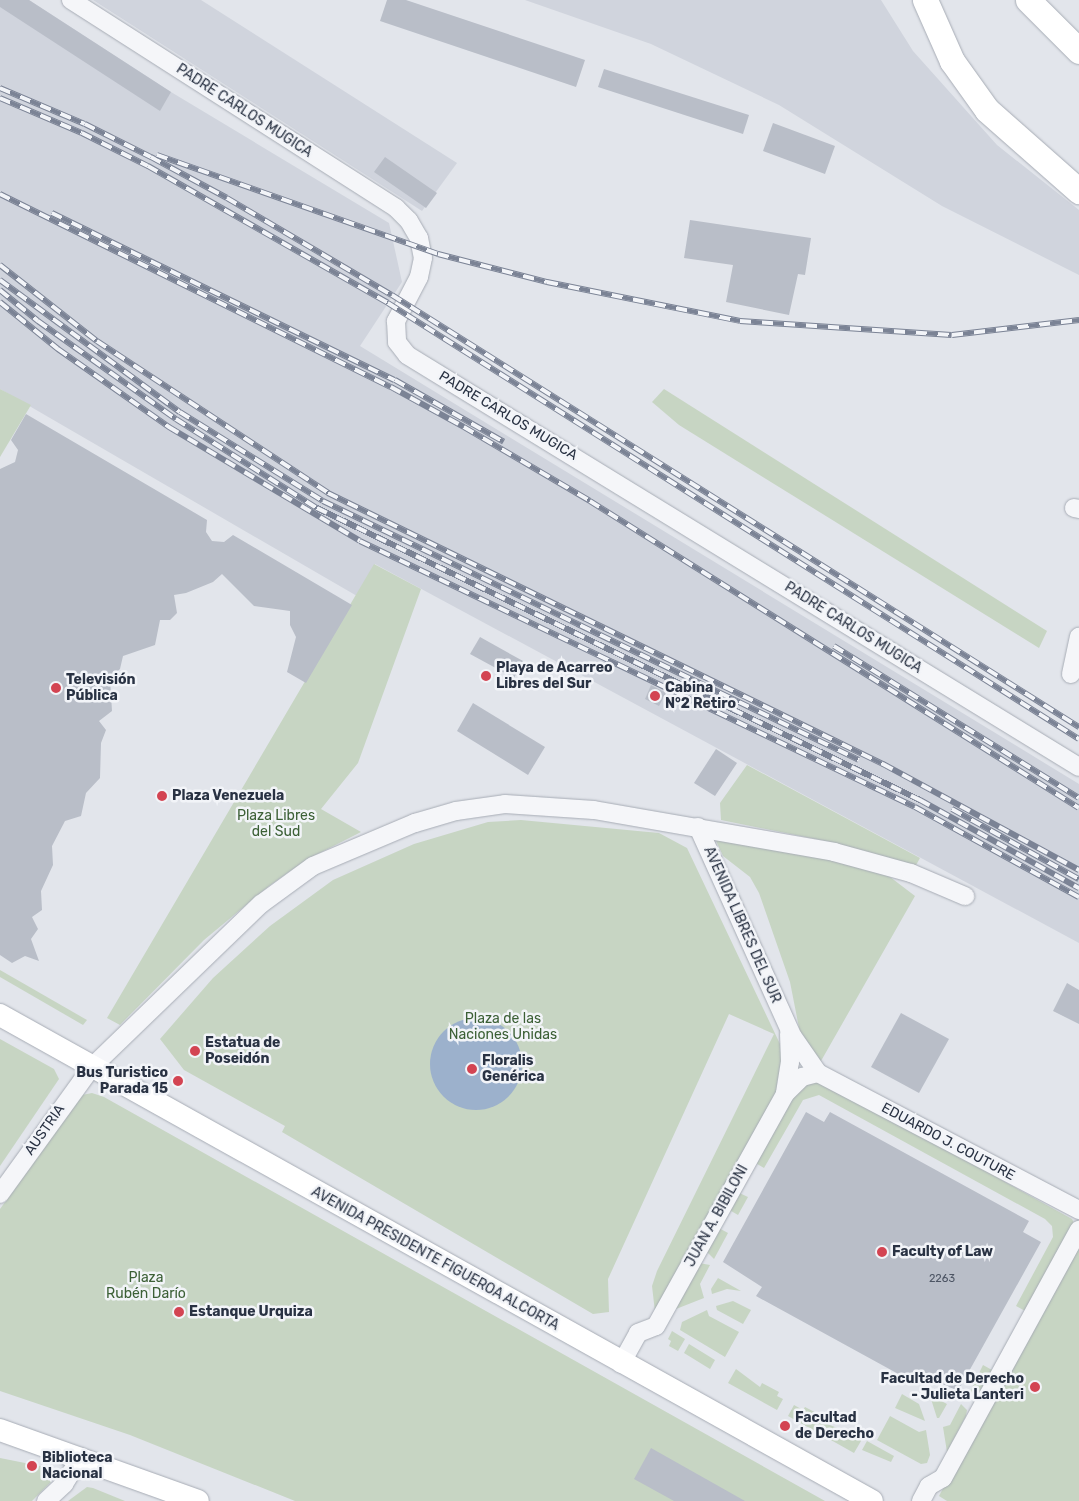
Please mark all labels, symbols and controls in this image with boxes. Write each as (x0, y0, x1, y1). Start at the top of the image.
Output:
street label: PADRE CARLOS MUGICA (173, 61, 315, 161)
street label: PADRE CARLOS MUGICA (436, 368, 580, 464)
street label: PADRE CARLOS MUGICA (781, 579, 925, 677)
place label: Playa de Acarreo Libres del Sur (496, 660, 613, 692)
marker: Playa de Acarreo Libres del Sur (480, 670, 492, 682)
place label: Televisión Pública (66, 672, 136, 704)
place label: Cabina N°2 Retiro (665, 680, 736, 712)
marker: Televisión Pública (50, 682, 62, 694)
marker: Cabina N°2 Retiro (649, 690, 661, 702)
place label: Plaza Venezuela (172, 788, 285, 804)
marker: Plaza Venezuela (156, 790, 168, 802)
park label: Plaza Libres del Sud (237, 808, 315, 840)
street label: AVENIDA LIBRES DEL SUR (700, 844, 784, 1006)
park label: Plaza de las Naciones Unidas (449, 1011, 557, 1044)
place label: Estatua de Poseidón (205, 1035, 280, 1068)
marker: Estatua de Poseidón (189, 1045, 201, 1057)
place label: Floralis Genérica (482, 1053, 545, 1086)
marker: Floralis Genérica (466, 1063, 478, 1075)
place label: Bus Turistico Parada 15 (76, 1065, 168, 1098)
marker: Bus Turistico Parada 15 (172, 1075, 184, 1087)
street label: EDUARDO J. COUTURE (878, 1100, 1018, 1184)
street label: AUSTRIA (21, 1101, 69, 1159)
street label: JUAN A. BIBILONI (682, 1162, 752, 1270)
street label: AVENIDA PRESIDENTE FIGUEROA ALCORTA (308, 1183, 562, 1335)
place label: Faculty of Law (892, 1244, 994, 1260)
marker: Faculty of Law (876, 1246, 888, 1258)
park label: Plaza Rubén Darío (106, 1270, 186, 1302)
house number: 2263 (929, 1272, 955, 1286)
place label: Estanque Urquiza (189, 1304, 313, 1320)
marker: Estanque Urquiza (173, 1306, 185, 1318)
place label: Facultad de Derecho - Julieta Lanteri (881, 1371, 1024, 1404)
marker: Facultad de Derecho - Julieta Lanteri (1028, 1380, 1042, 1394)
place label: Facultad de Derecho (795, 1410, 874, 1442)
marker: Facultad de Derecho (779, 1420, 791, 1432)
place label: Biblioteca Nacional (42, 1450, 113, 1482)
marker: Biblioteca Nacional (26, 1460, 38, 1472)

